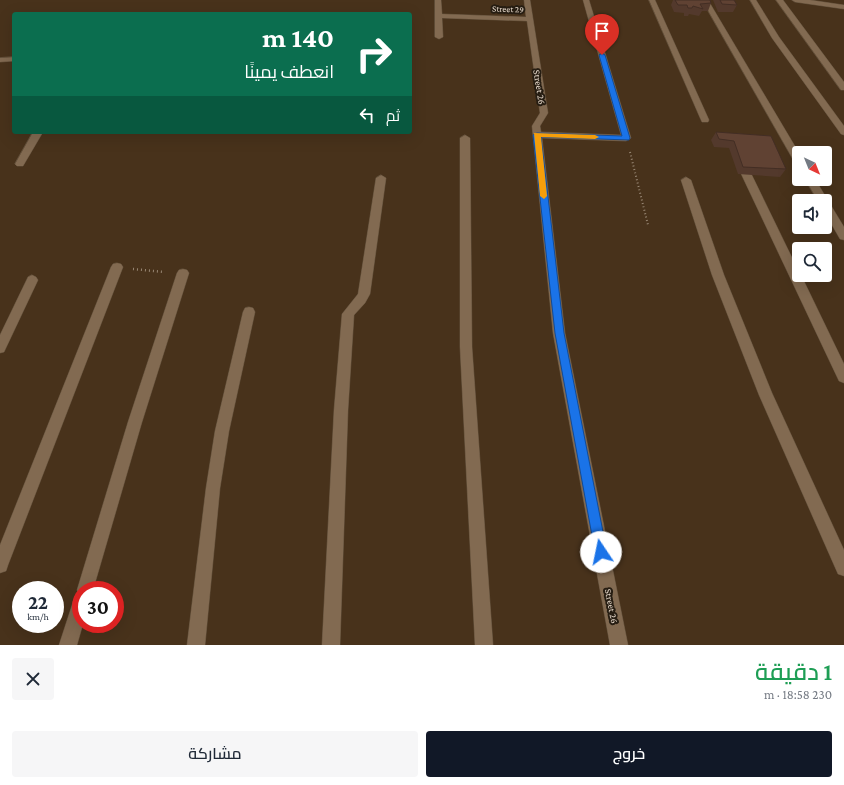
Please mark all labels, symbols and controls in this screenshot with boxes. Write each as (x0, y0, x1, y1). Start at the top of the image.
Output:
street label: Street 29 (492, 3, 524, 15)
pin (585, 14, 619, 55)
icon: arrive (591, 20, 613, 42)
text: 140 m (262, 22, 334, 53)
icon: right (348, 28, 400, 80)
text: انعطف يمينًا (244, 62, 334, 82)
street label: Street 26 (531, 69, 548, 105)
icon: left (356, 104, 378, 126)
text: ثم (386, 108, 400, 124)
north arrow (792, 146, 832, 186)
map controls (792, 146, 832, 282)
button: sound (792, 194, 832, 234)
button: search (792, 242, 832, 282)
position arrow (580, 531, 622, 573)
speed limit sign: 30 (72, 581, 124, 633)
street label: Street 26 (603, 588, 620, 624)
text: 22 (28, 591, 48, 613)
text: km/h (27, 611, 49, 622)
button: close (12, 658, 54, 700)
text: 1 دقيقة (755, 658, 832, 685)
text: 230 m · 18:58 (764, 687, 832, 702)
button: مشاركة (12, 731, 418, 777)
button: خروج (426, 731, 832, 777)

